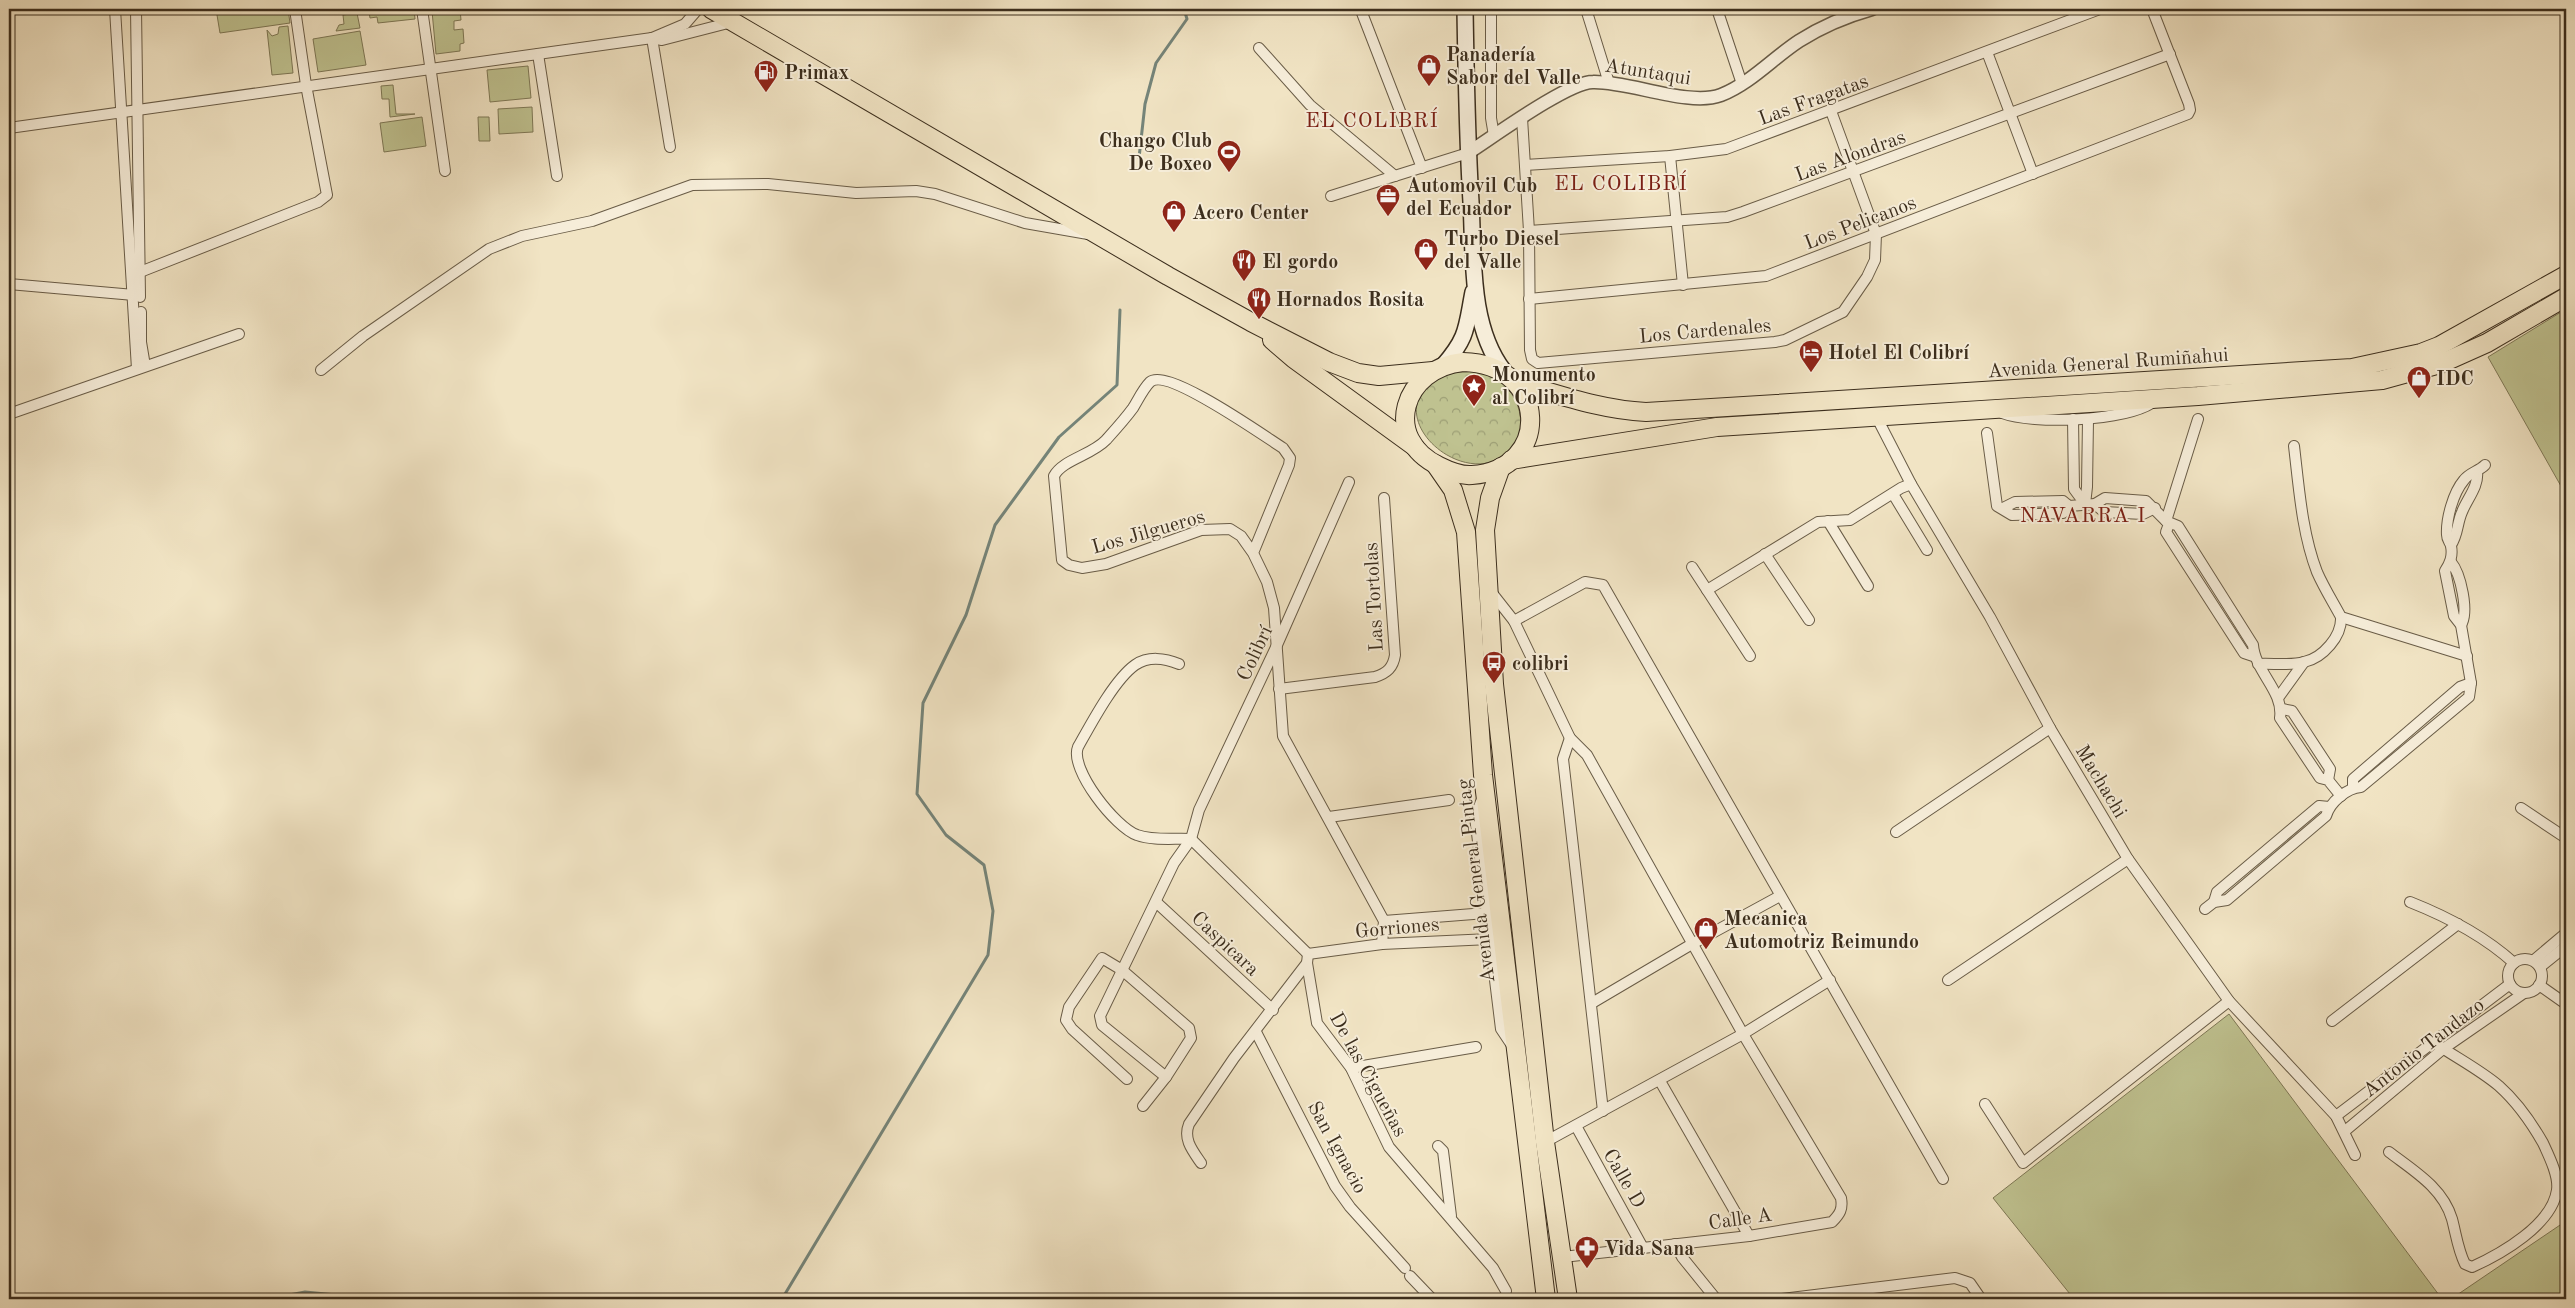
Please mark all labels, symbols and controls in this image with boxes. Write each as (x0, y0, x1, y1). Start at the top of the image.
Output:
place label: Panadería Sabor del Valle (1446, 46, 1581, 89)
shop icon: Panadería Sabor del Valle (1416, 53, 1442, 87)
street label: Atuntaqui (1603, 56, 1692, 90)
fuel station icon: Primax (753, 59, 779, 93)
place label: Primax (784, 64, 849, 84)
street label: Las Fragatas (1756, 72, 1871, 130)
district label: EL COLIBRÍ (1305, 107, 1439, 132)
street label: Las Alondras (1793, 128, 1909, 186)
place label: Chango Club De Boxeo (1099, 132, 1212, 175)
sports icon: Chango Club De Boxeo (1216, 139, 1242, 173)
district label: EL COLIBRÍ (1554, 170, 1688, 195)
place label: Automovil Cub del Ecuador (1406, 177, 1537, 220)
office icon: Automovil Cub del Ecuador (1375, 183, 1401, 217)
street label: Los Pelicanos (1802, 193, 1919, 254)
shop icon: Acero Center (1161, 199, 1187, 233)
place label: Acero Center (1192, 204, 1309, 224)
place label: Turbo Diesel del Valle (1444, 230, 1560, 273)
shop icon: Turbo Diesel del Valle (1413, 237, 1439, 271)
restaurant icon: El gordo (1231, 248, 1257, 282)
place label: El gordo (1262, 253, 1338, 273)
restaurant icon: Hornados Rosita (1246, 286, 1272, 320)
place label: Hornados Rosita (1276, 291, 1424, 311)
street label: Los Cardenales (1638, 316, 1772, 348)
hotel icon: Hotel El Colibrí (1798, 339, 1824, 373)
place label: Hotel El Colibrí (1828, 344, 1969, 364)
street label: Avenida General Rumiñahui (1987, 346, 2229, 382)
shop icon: IDC (2406, 365, 2432, 399)
place label: Monumento al Colibrí (1492, 366, 1596, 409)
place label: IDC (2436, 370, 2474, 390)
place icon: Monumento al Colibrí (1461, 373, 1487, 407)
district label: NAVARRA I (2020, 506, 2146, 527)
street label: Los Jilgueros (1090, 507, 1207, 559)
street label: Las Tortolas (1362, 542, 1388, 652)
street label: Colibrí (1235, 623, 1277, 684)
bus stop icon: colibri (1481, 650, 1507, 684)
place label: colibri (1512, 655, 1569, 675)
street label: Machachi (2071, 742, 2130, 822)
street label: Avenida General Pintag (1455, 778, 1499, 984)
street label: Caspicara (1187, 908, 1262, 981)
place label: Mecanica Automotriz Reimundo (1724, 910, 1919, 953)
street label: Gorriones (1354, 915, 1440, 943)
shop icon: Mecanica Automotriz Reimundo (1693, 916, 1719, 950)
street label: Antonio Tandazo (2360, 995, 2489, 1102)
street label: De las Cigueñas (1325, 1009, 1410, 1141)
street label: San Ignacio (1303, 1098, 1370, 1197)
street label: Calle D (1598, 1146, 1648, 1212)
street label: Calle A (1707, 1206, 1773, 1234)
pharmacy icon: Vida Sana (1574, 1235, 1600, 1269)
place label: Vida Sana (1604, 1240, 1694, 1260)

